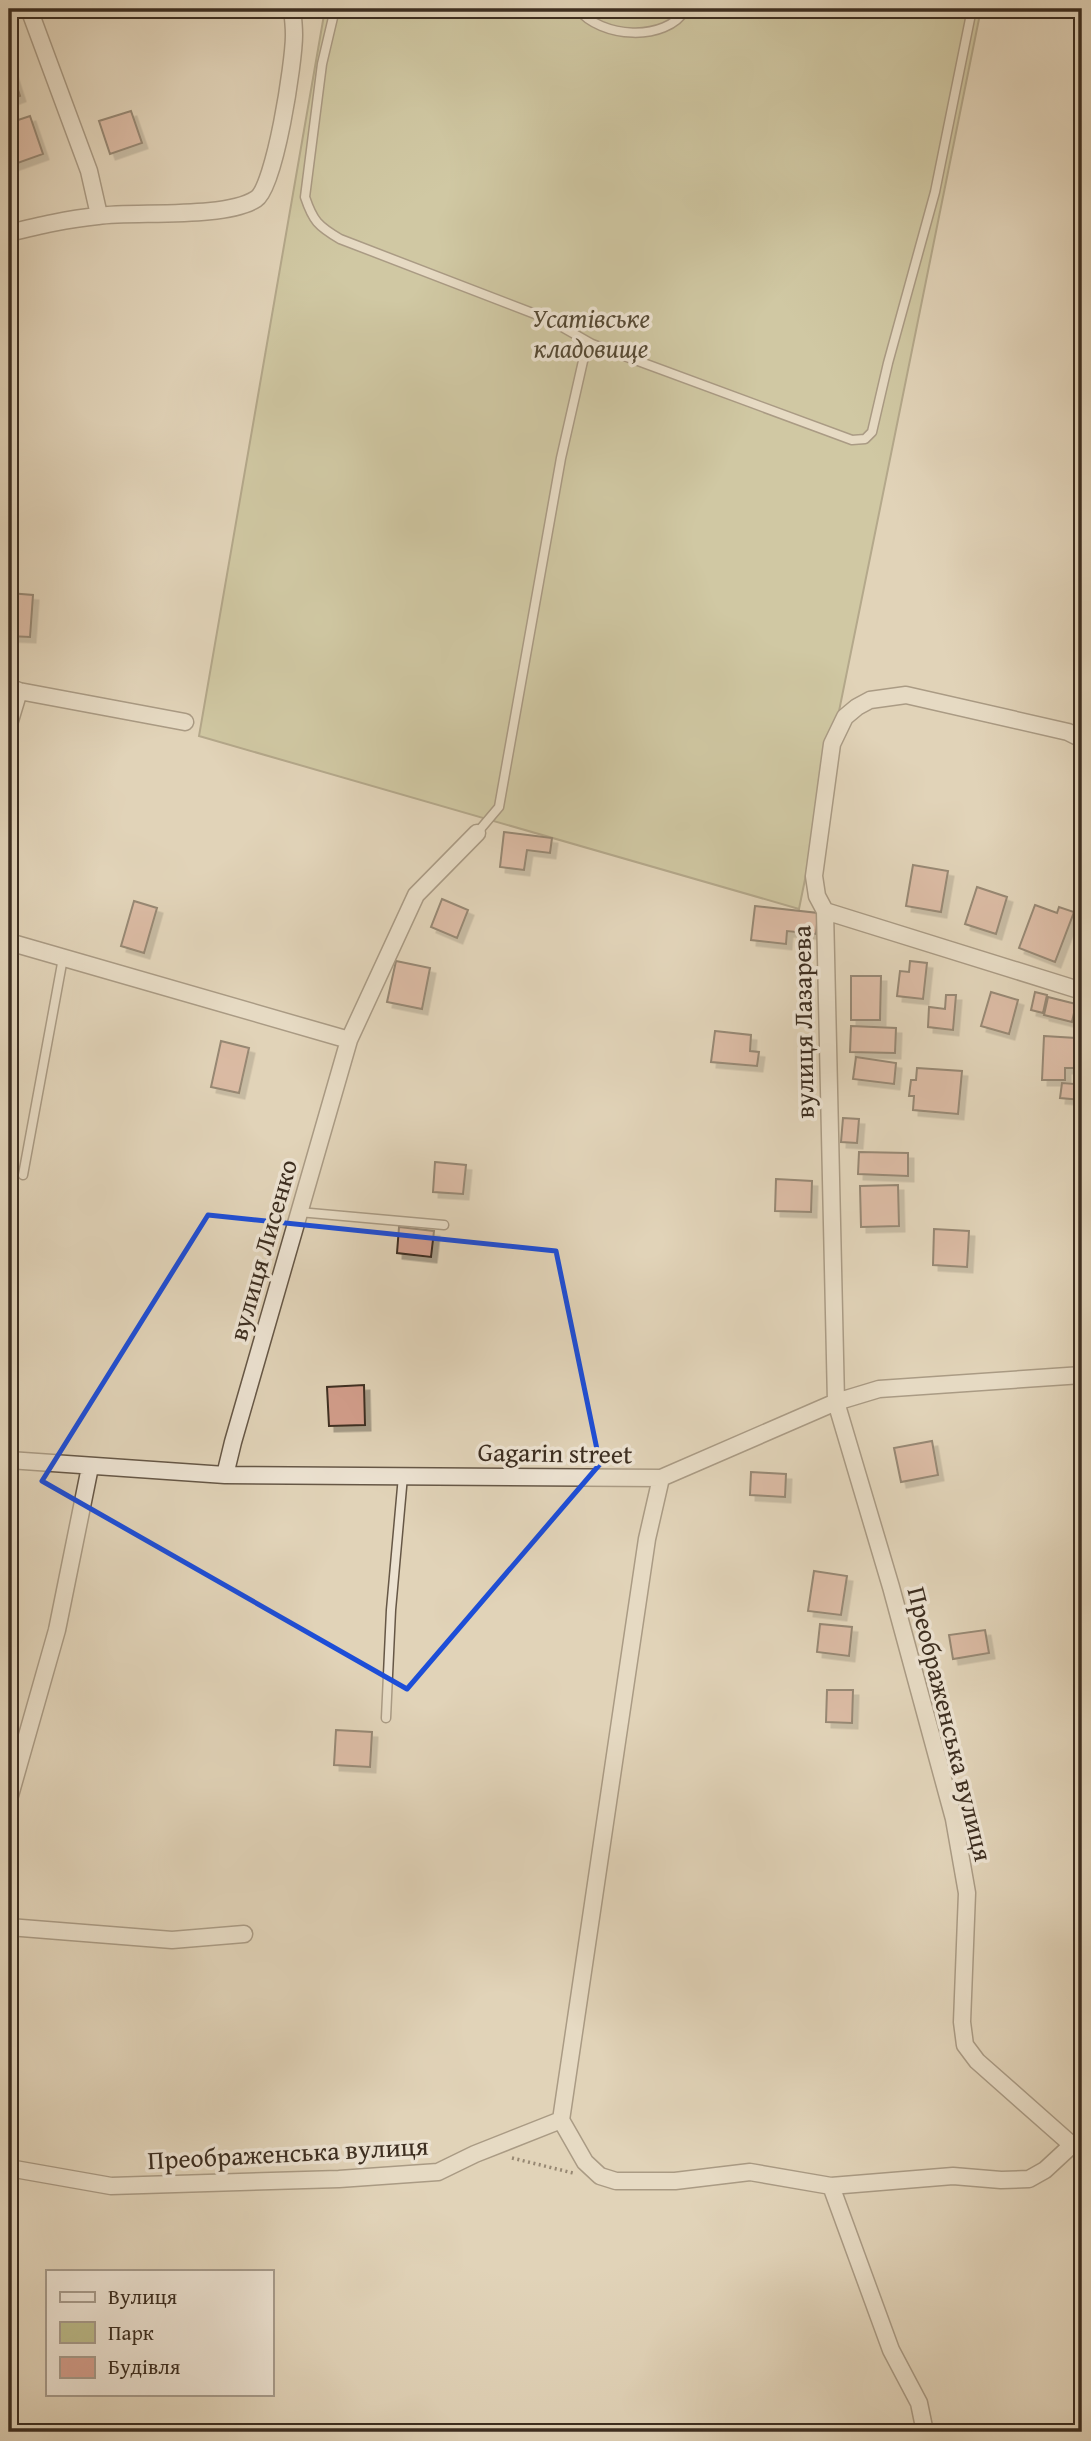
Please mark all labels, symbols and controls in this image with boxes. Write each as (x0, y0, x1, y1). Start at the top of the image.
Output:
park label: Усатівське кладовище (532, 298, 650, 367)
street label: вулиця Лазарева (781, 924, 824, 1119)
street label: вулиця Лисенко (218, 1155, 307, 1345)
street label: Gagarin street (477, 1432, 633, 1473)
street label: Преображенська вулиця (898, 1583, 1003, 1865)
street label: Преображенська вулиця (146, 2126, 430, 2179)
legend (46, 2270, 273, 2396)
text: Вулиця (108, 2281, 178, 2312)
text: Парк (108, 2317, 154, 2348)
text: Будівля (108, 2351, 181, 2382)

